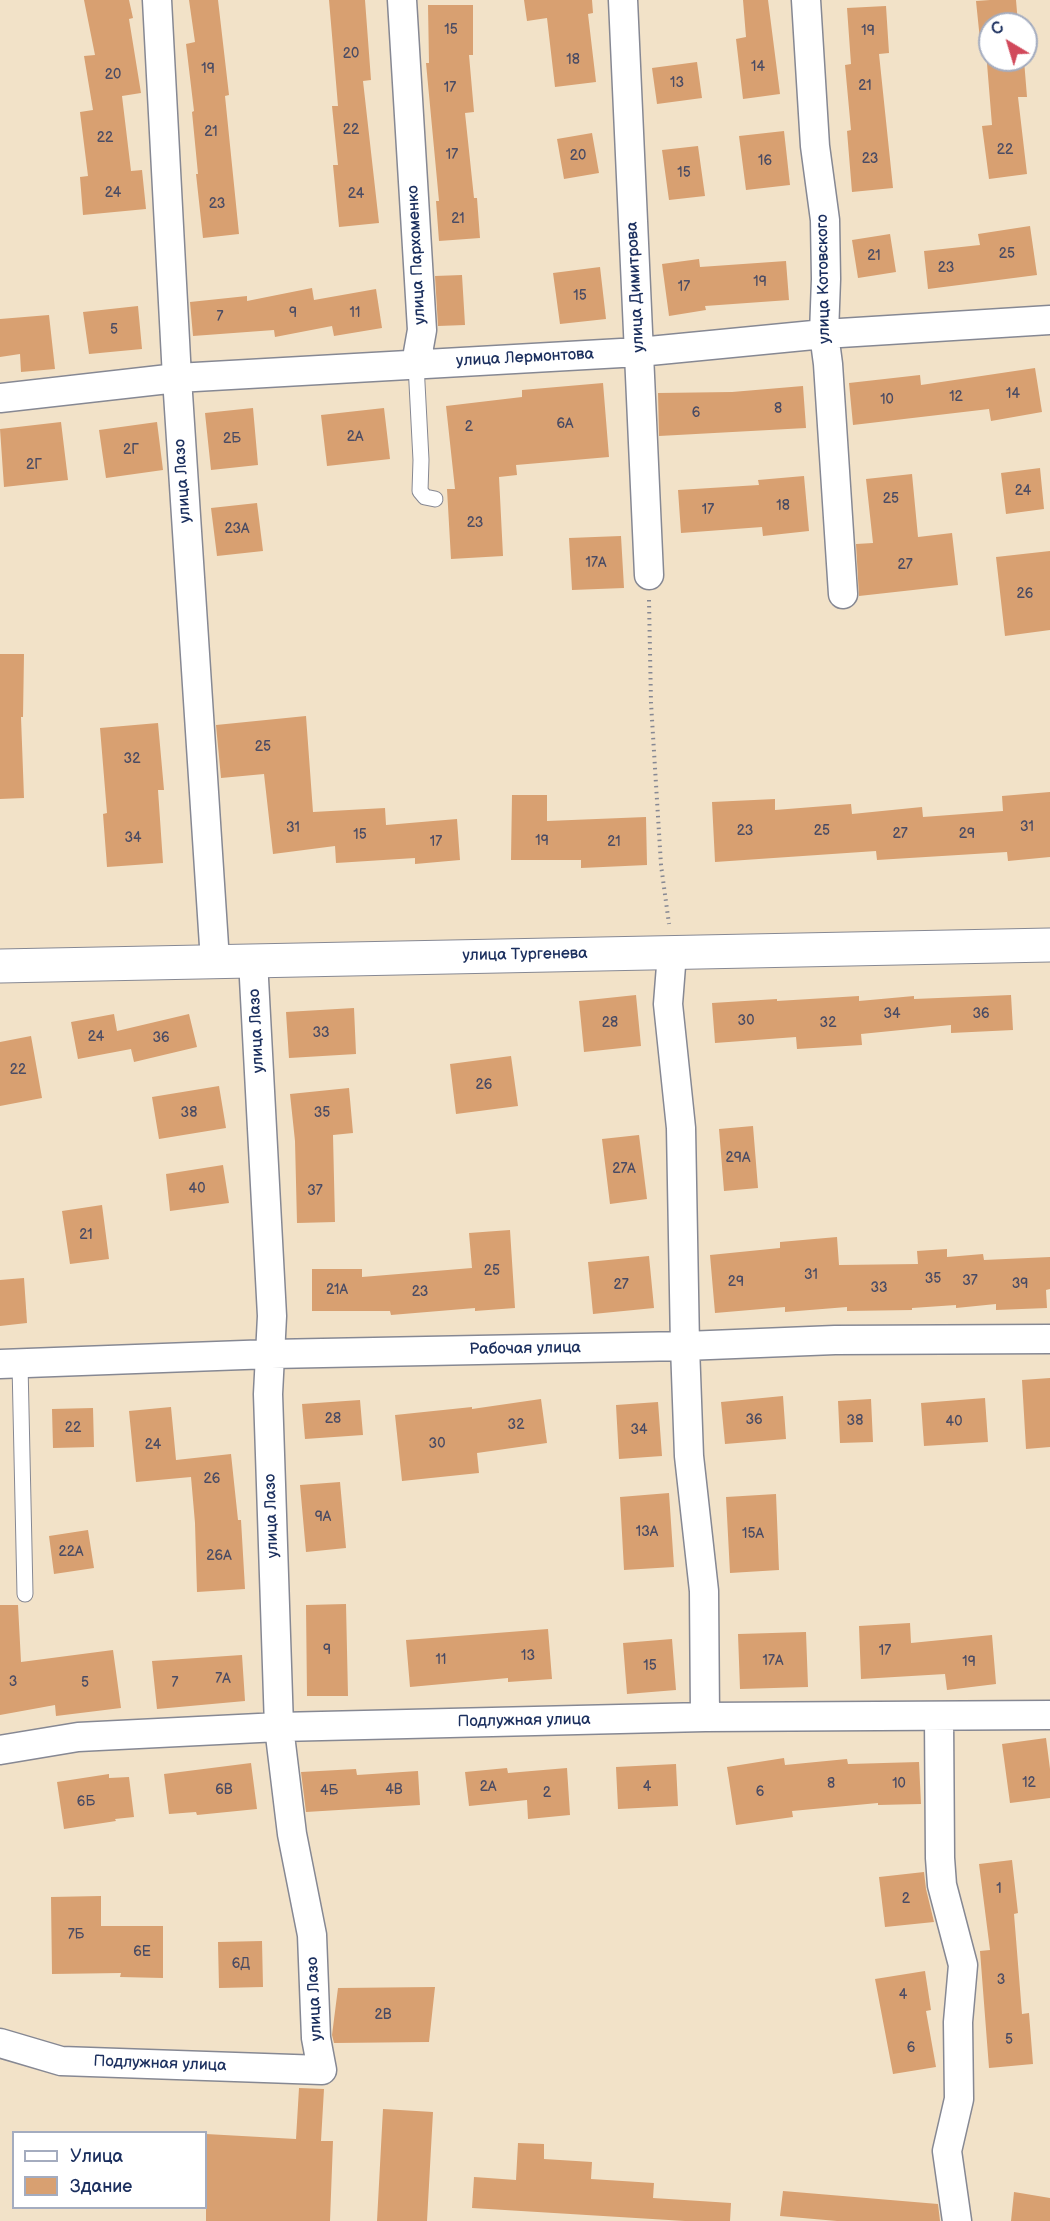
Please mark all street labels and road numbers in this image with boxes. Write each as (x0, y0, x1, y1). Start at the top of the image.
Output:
street label: улица Пархоменко (404, 185, 430, 325)
street label: улица Котовского (813, 214, 835, 344)
street label: улица Димитрова (623, 221, 649, 353)
street label: улица Лермонтова (456, 345, 594, 371)
street label: улица Лазо (170, 438, 196, 524)
street label: улица Тургенева (462, 944, 588, 966)
street label: улица Лазо (245, 988, 269, 1074)
street label: Рабочая улица (469, 1338, 581, 1360)
street label: улица Лазо (261, 1474, 283, 1558)
street label: Подлужная улица (457, 1710, 591, 1732)
street label: улица Лазо (303, 1956, 327, 2042)
street label: Подлужная улица (93, 2052, 227, 2076)

